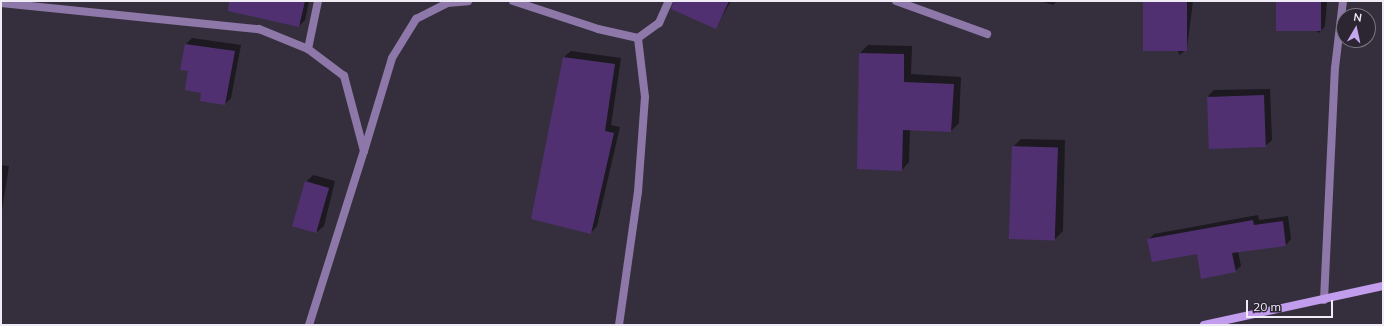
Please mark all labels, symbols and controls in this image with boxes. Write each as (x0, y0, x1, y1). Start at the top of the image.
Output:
north arrow (1336, 8, 1376, 48)
text: N (1353, 10, 1363, 25)
scale bar (1248, 292, 1335, 318)
text: 20 m (1253, 299, 1281, 314)

